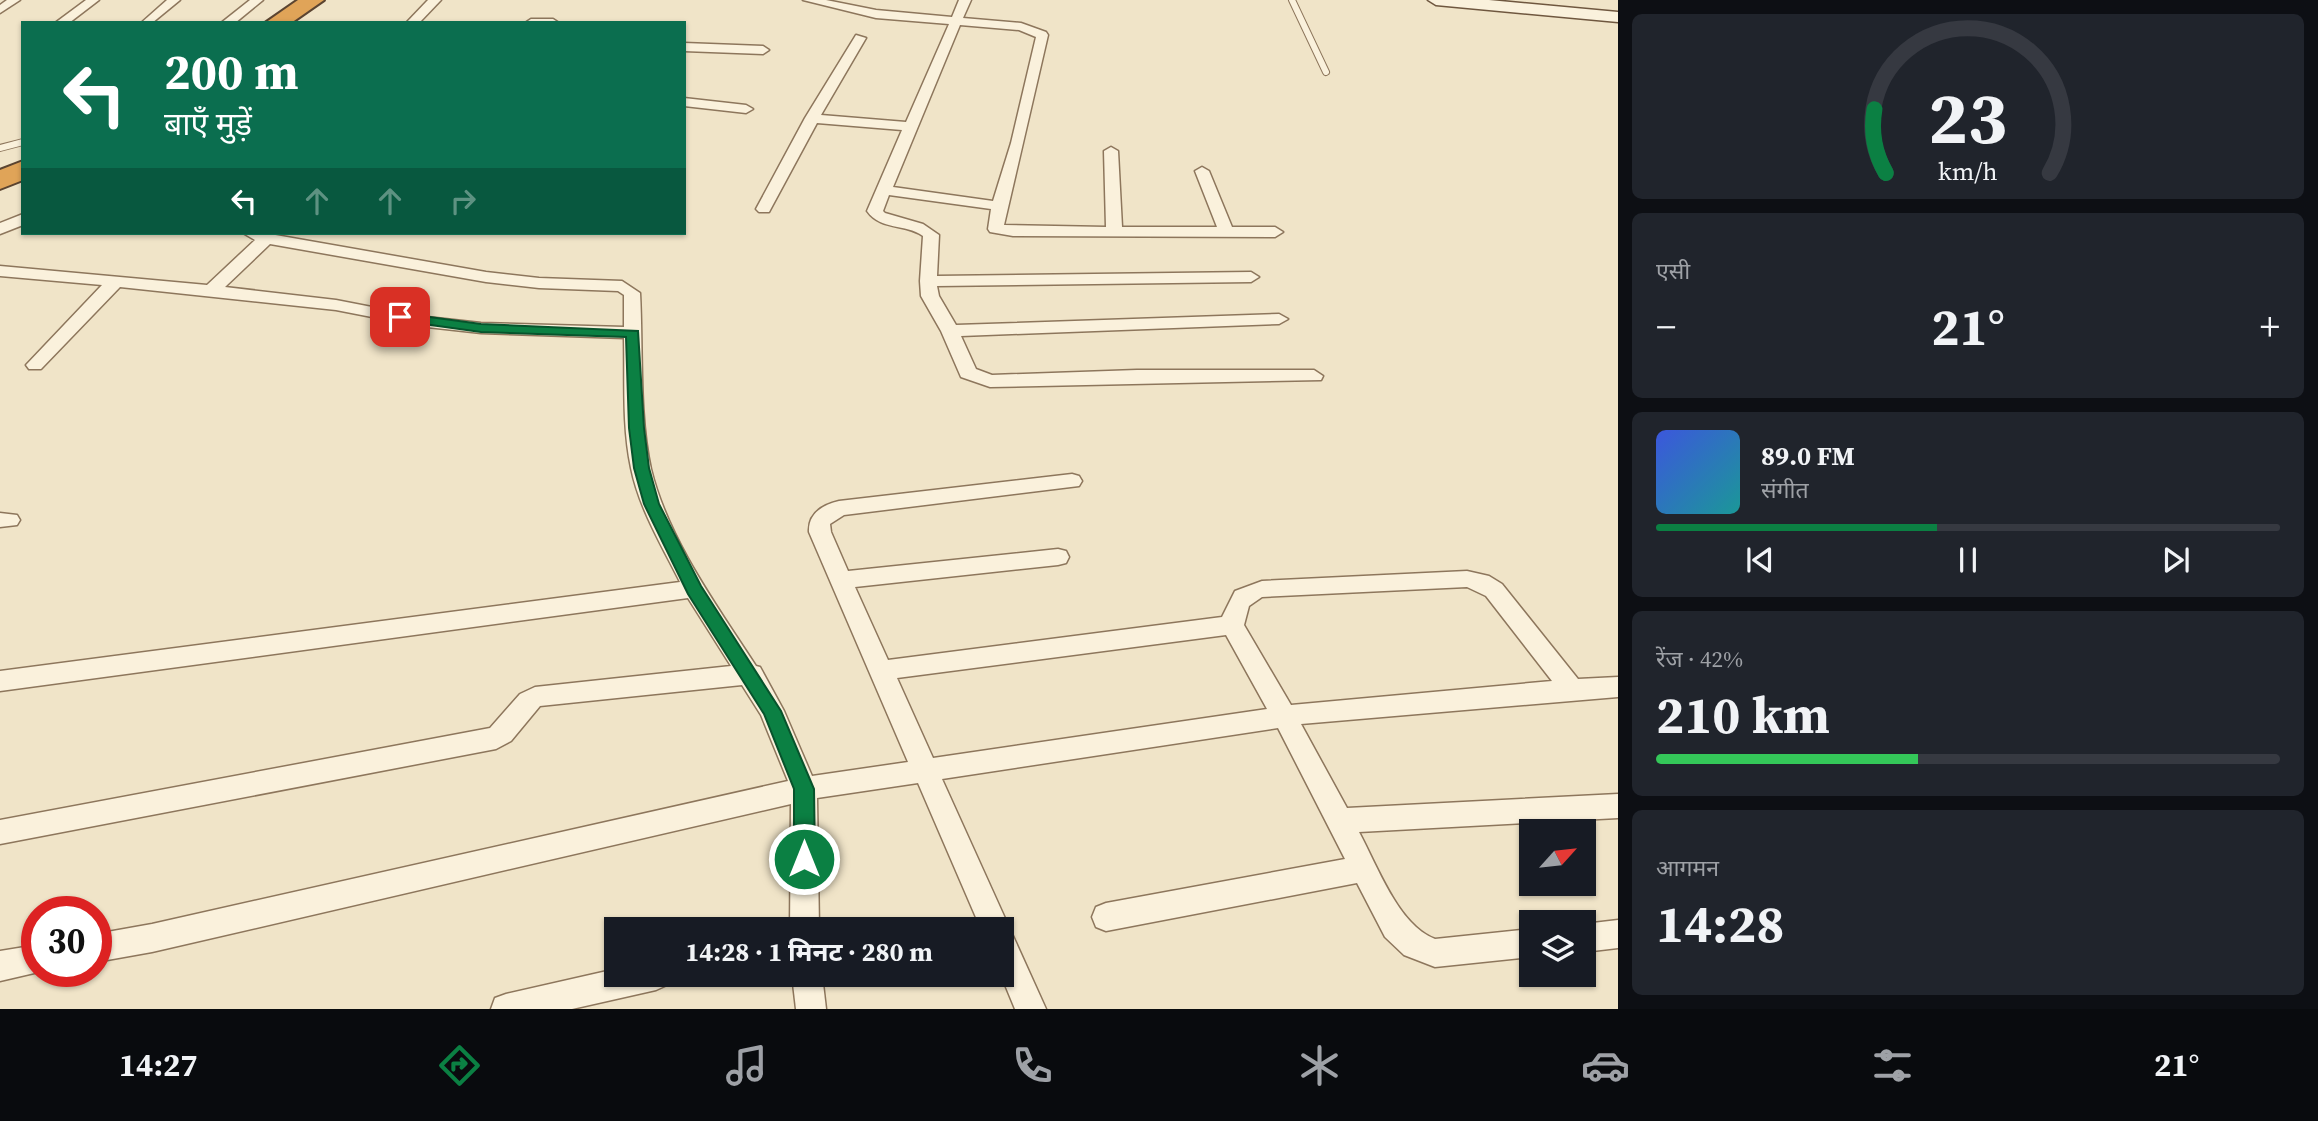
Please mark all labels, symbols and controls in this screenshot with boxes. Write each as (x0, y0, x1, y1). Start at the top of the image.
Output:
text: 200 m (164, 38, 299, 105)
icon: left (49, 49, 140, 140)
text: 23 (1929, 68, 2007, 167)
text: बाएँ मुड़ें (164, 102, 252, 146)
text: km/h (1938, 153, 1998, 187)
icon: left (225, 182, 263, 220)
icon: ahead (298, 182, 336, 220)
icon: ahead (371, 182, 409, 220)
icon: right (444, 182, 482, 220)
text: एसी (1656, 255, 1690, 287)
pin (370, 287, 430, 347)
text: 21° (1931, 291, 2005, 362)
icon: arrive (381, 298, 419, 336)
text: − (1656, 301, 1676, 353)
text: + (2260, 301, 2280, 353)
text: 89.0 FM (1761, 438, 1855, 474)
text: संगीत (1761, 474, 1809, 506)
icon: previous (1741, 541, 1779, 579)
icon: pause (1949, 541, 1987, 579)
icon: next (2157, 541, 2195, 579)
text: रेंज · 42% (1656, 643, 1743, 675)
text: 210 km (1656, 679, 1830, 750)
north arrow (1519, 819, 1596, 896)
map controls (1519, 819, 1596, 987)
position arrow (767, 822, 841, 896)
text: आगमन (1656, 852, 1719, 884)
text: 14:28 (1656, 888, 1784, 959)
speed limit sign: 30 (21, 896, 112, 987)
button: layers (1519, 910, 1596, 987)
text: 14:28 · 1 मिनट · 280 m (685, 934, 933, 970)
icon: directions (435, 1041, 484, 1090)
icon: music (722, 1041, 771, 1090)
icon: phone (1008, 1041, 1057, 1090)
icon: climate (1295, 1041, 1344, 1090)
icon: car (1581, 1041, 1630, 1090)
icon: filters (1868, 1041, 1917, 1090)
text: 14:27 (119, 1043, 198, 1087)
text: 21° (2154, 1043, 2199, 1087)

